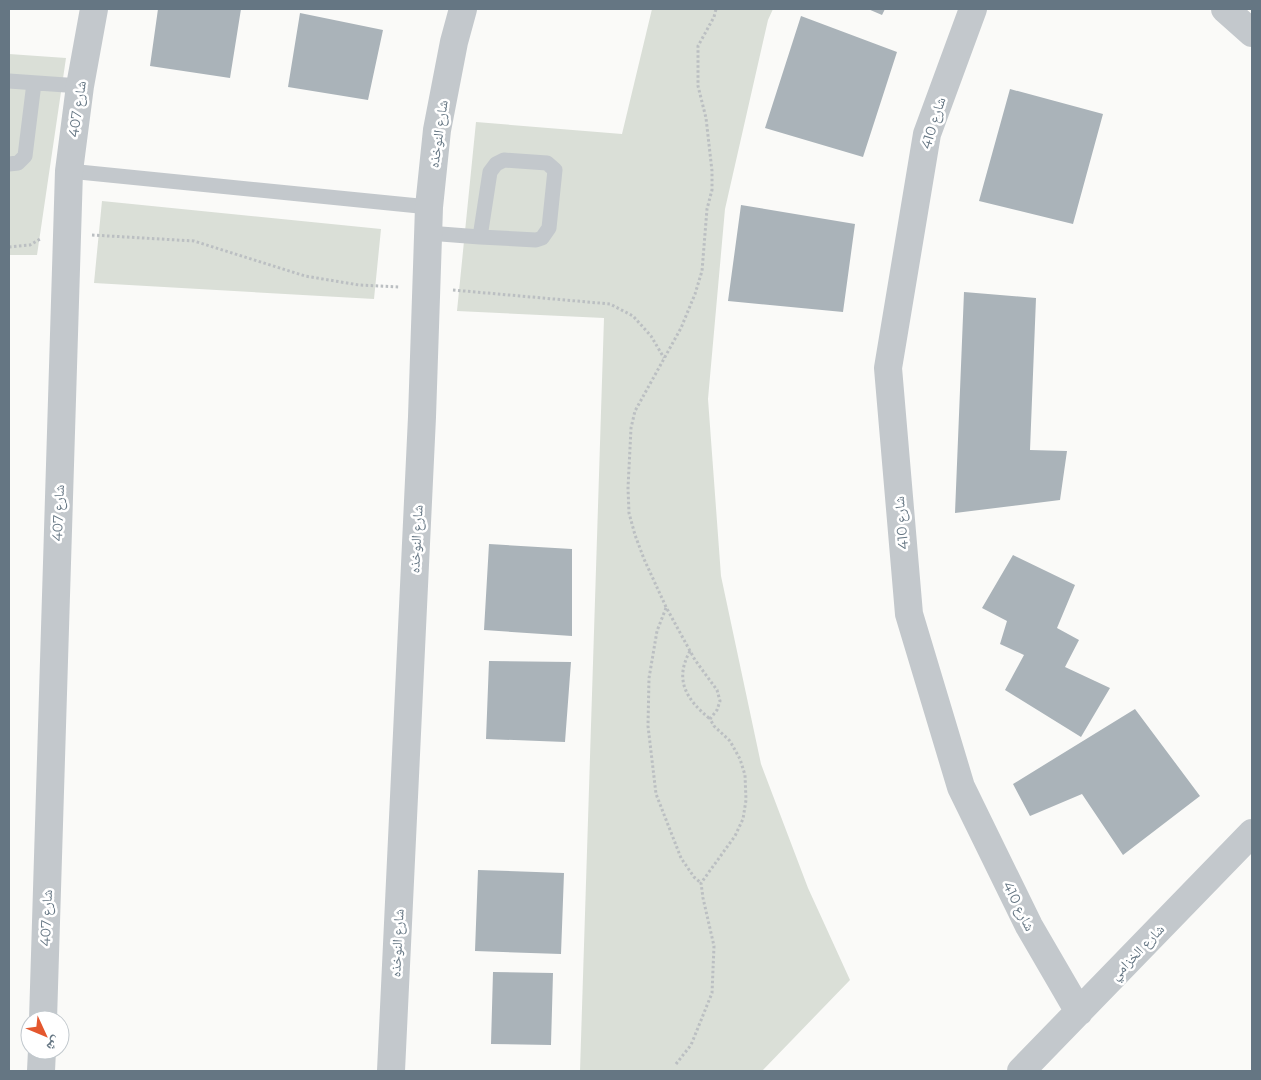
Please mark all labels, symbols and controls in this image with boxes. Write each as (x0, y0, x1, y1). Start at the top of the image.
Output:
street label: شارع 407 (64, 80, 91, 139)
street label: شارع 410 (917, 95, 950, 152)
street label: شارع النوخذه (424, 99, 453, 169)
street label: شارع 407 (48, 484, 69, 542)
street label: شارع 410 (890, 495, 913, 550)
street label: شارع النوخذه (405, 504, 428, 574)
street label: شارع 410 (998, 878, 1039, 934)
street label: شارع 407 (36, 889, 57, 947)
street label: شارع النوخذه (386, 908, 409, 978)
street label: شارع الخزامي (1106, 920, 1170, 986)
north arrow (20, 1010, 70, 1060)
text: ش (43, 1032, 66, 1056)

